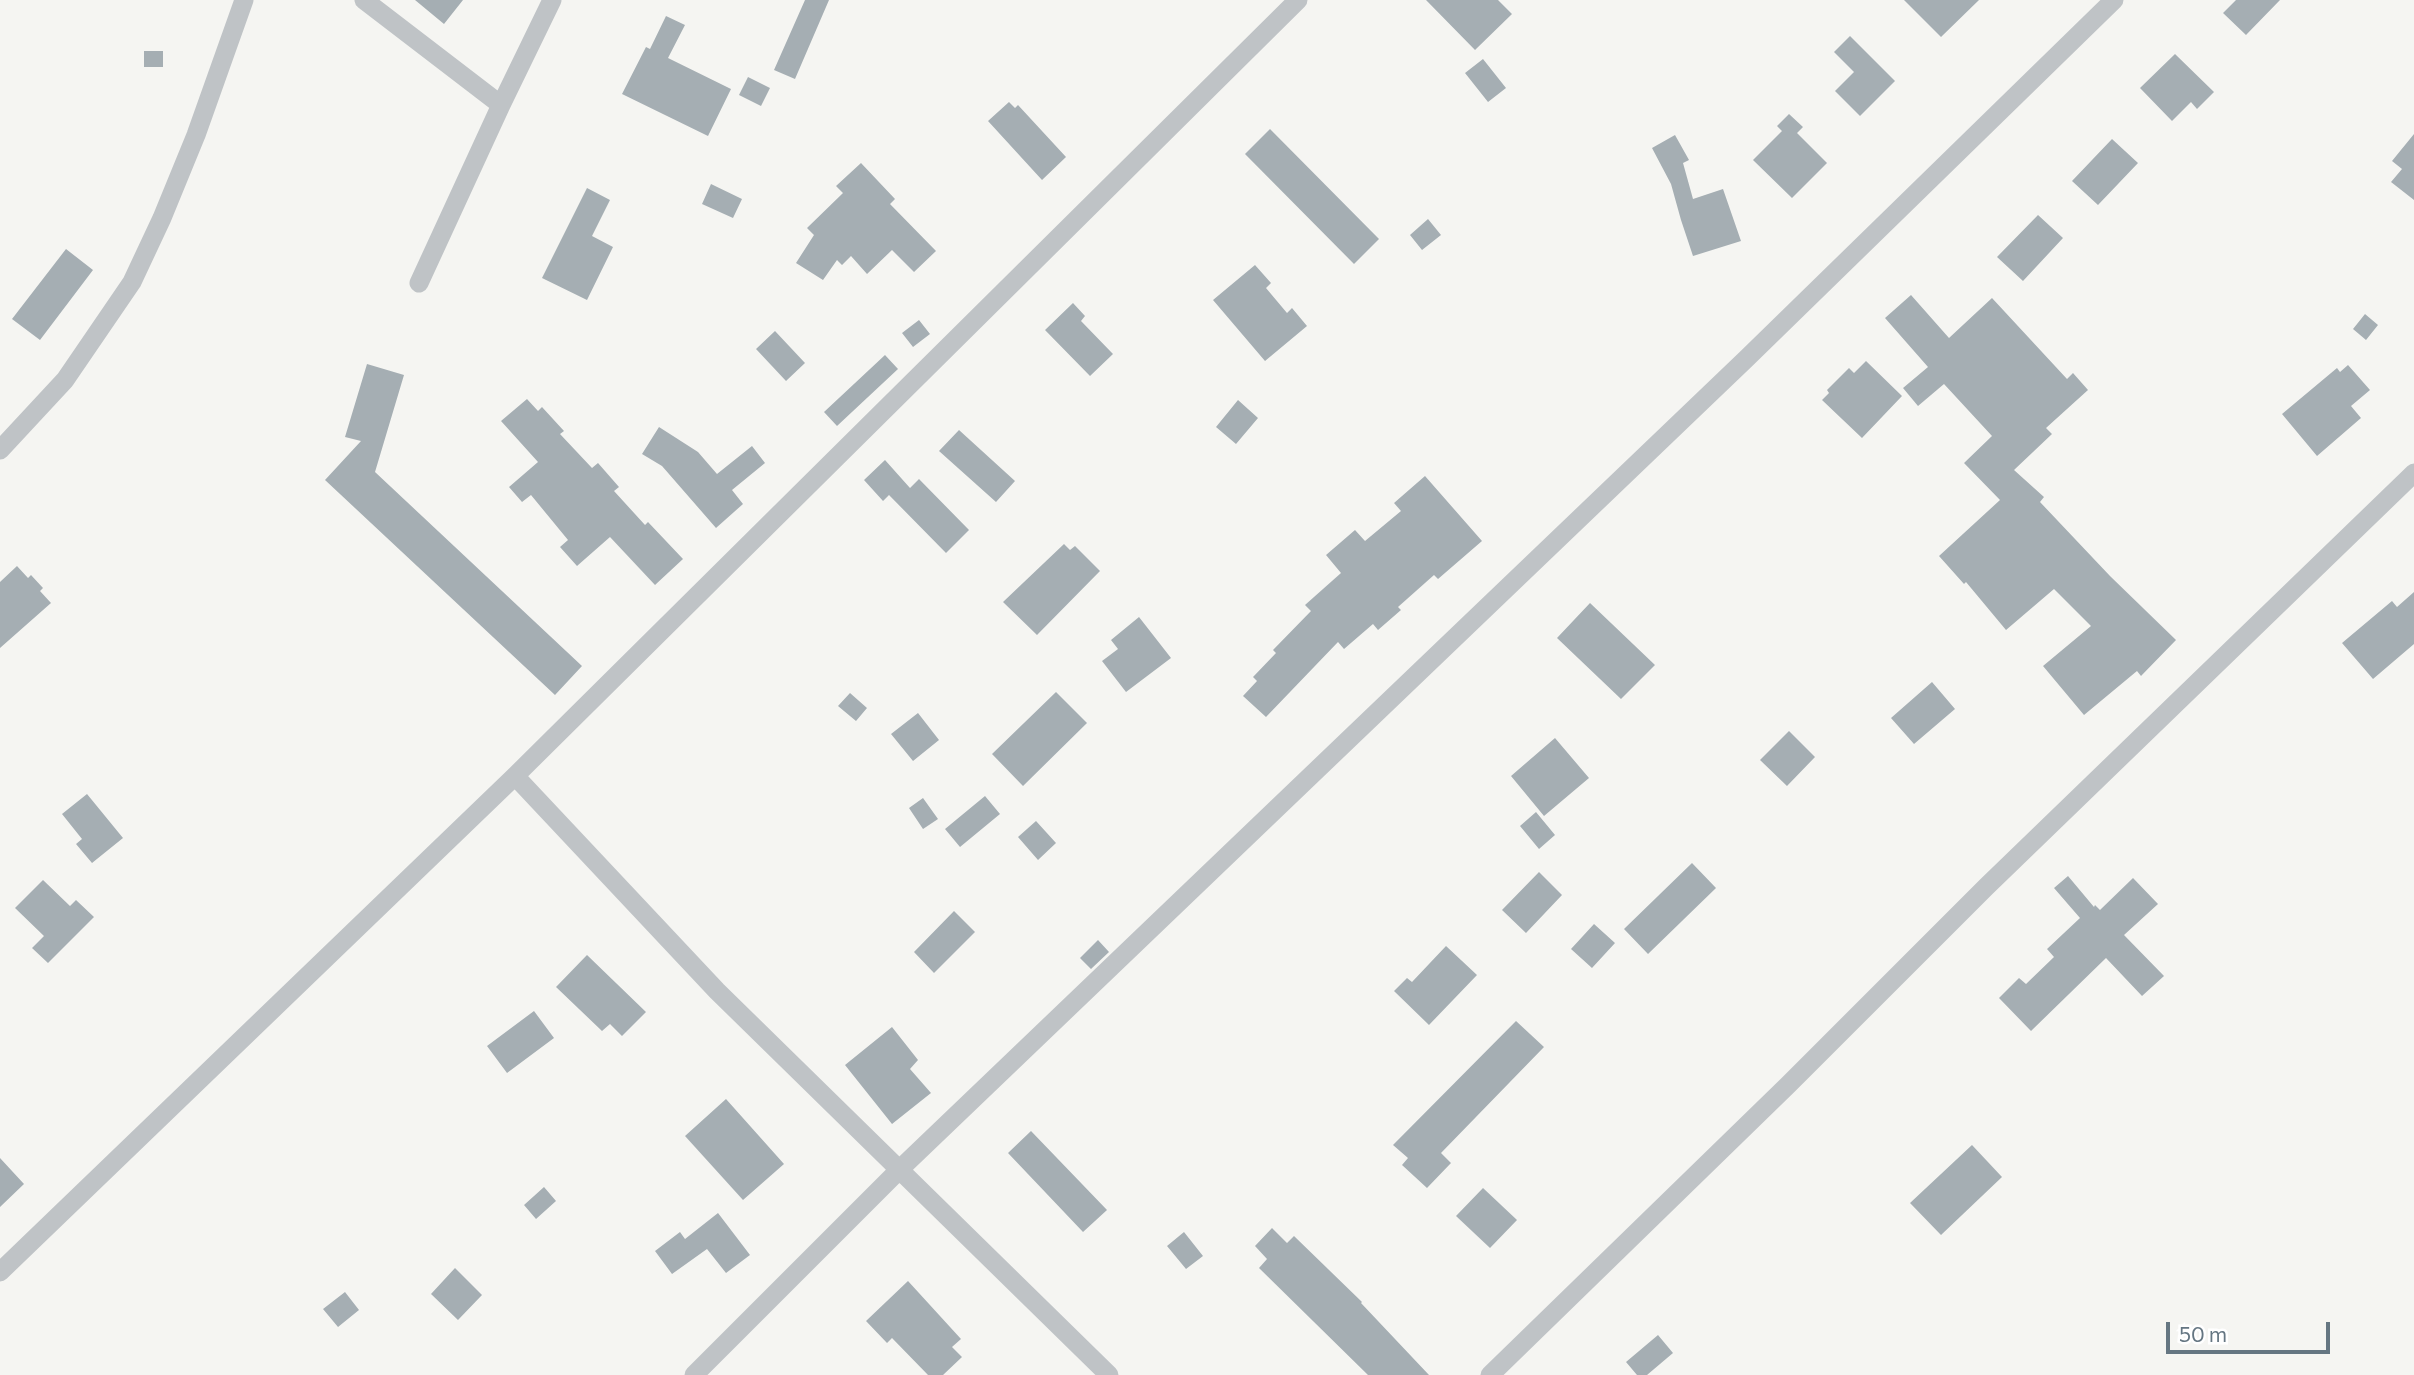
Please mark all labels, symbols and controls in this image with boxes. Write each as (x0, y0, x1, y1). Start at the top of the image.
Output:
scale bar (2169, 1308, 2334, 1352)
text: 50 m (2179, 1321, 2227, 1346)

